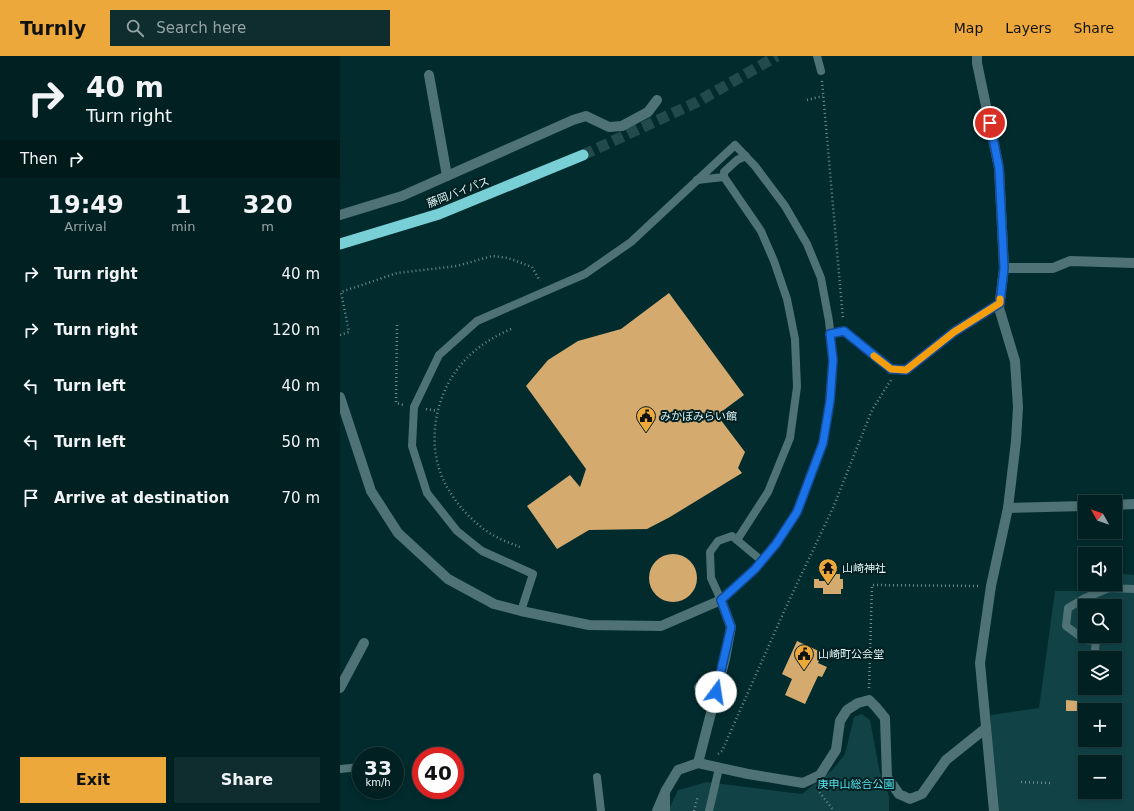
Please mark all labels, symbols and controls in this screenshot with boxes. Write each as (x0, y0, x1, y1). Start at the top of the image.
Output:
search box (110, 10, 390, 46)
text: Turnly (20, 17, 86, 39)
icon: search (124, 17, 146, 39)
text: Search here (156, 19, 246, 37)
text: Map (954, 20, 983, 36)
text: Layers (1005, 20, 1052, 36)
text: Share (1074, 20, 1114, 36)
text: 40 m (86, 71, 164, 104)
icon: right (20, 72, 72, 124)
text: Turn right (86, 105, 172, 126)
pin (973, 106, 1007, 140)
icon: arrive (979, 112, 1001, 134)
icon: right (65, 148, 87, 170)
text: Then (20, 150, 57, 168)
street label: 藤岡バイパス (425, 175, 491, 210)
text: 19:49 (47, 191, 124, 219)
text: 1 (175, 191, 191, 219)
text: 320 (243, 191, 293, 219)
text: Arrival (64, 219, 107, 234)
text: min (171, 219, 195, 234)
text: m (261, 219, 274, 234)
icon: right (20, 263, 42, 285)
text: Turn right (54, 265, 138, 283)
text: 40 m (282, 265, 320, 283)
icon: right (20, 319, 42, 341)
text: Turn right (54, 321, 138, 339)
text: 120 m (272, 321, 320, 339)
icon: left (20, 375, 42, 397)
text: Turn left (54, 377, 126, 395)
text: 40 m (282, 377, 320, 395)
public building icon: みかぼみらい館 (635, 405, 657, 433)
place label: みかぼみらい館 (660, 410, 737, 423)
icon: left (20, 431, 42, 453)
text: Turn left (54, 433, 126, 451)
text: 50 m (282, 433, 320, 451)
icon: arrive (20, 487, 42, 509)
text: Arrive at destination (54, 489, 229, 507)
text: 70 m (282, 489, 320, 507)
north arrow (1078, 495, 1122, 539)
map controls (1078, 495, 1122, 799)
button: sound (1078, 547, 1122, 591)
temple icon: 山崎神社 (817, 557, 839, 585)
place label: 山崎神社 (842, 562, 886, 575)
button: search (1078, 599, 1122, 643)
public building icon: 山崎町公会堂 (793, 643, 815, 671)
place label: 山崎町公会堂 (818, 648, 884, 661)
button: layers (1078, 651, 1122, 695)
position arrow (695, 671, 737, 713)
button: + (1078, 703, 1122, 747)
speed limit sign: 40 (412, 747, 464, 799)
button: − (1078, 755, 1122, 799)
text: 33 (364, 756, 392, 780)
button: Exit (20, 757, 166, 803)
button: Share (174, 757, 320, 803)
text: km/h (365, 777, 391, 788)
park label: 庚申山総合公園 (818, 778, 895, 791)

